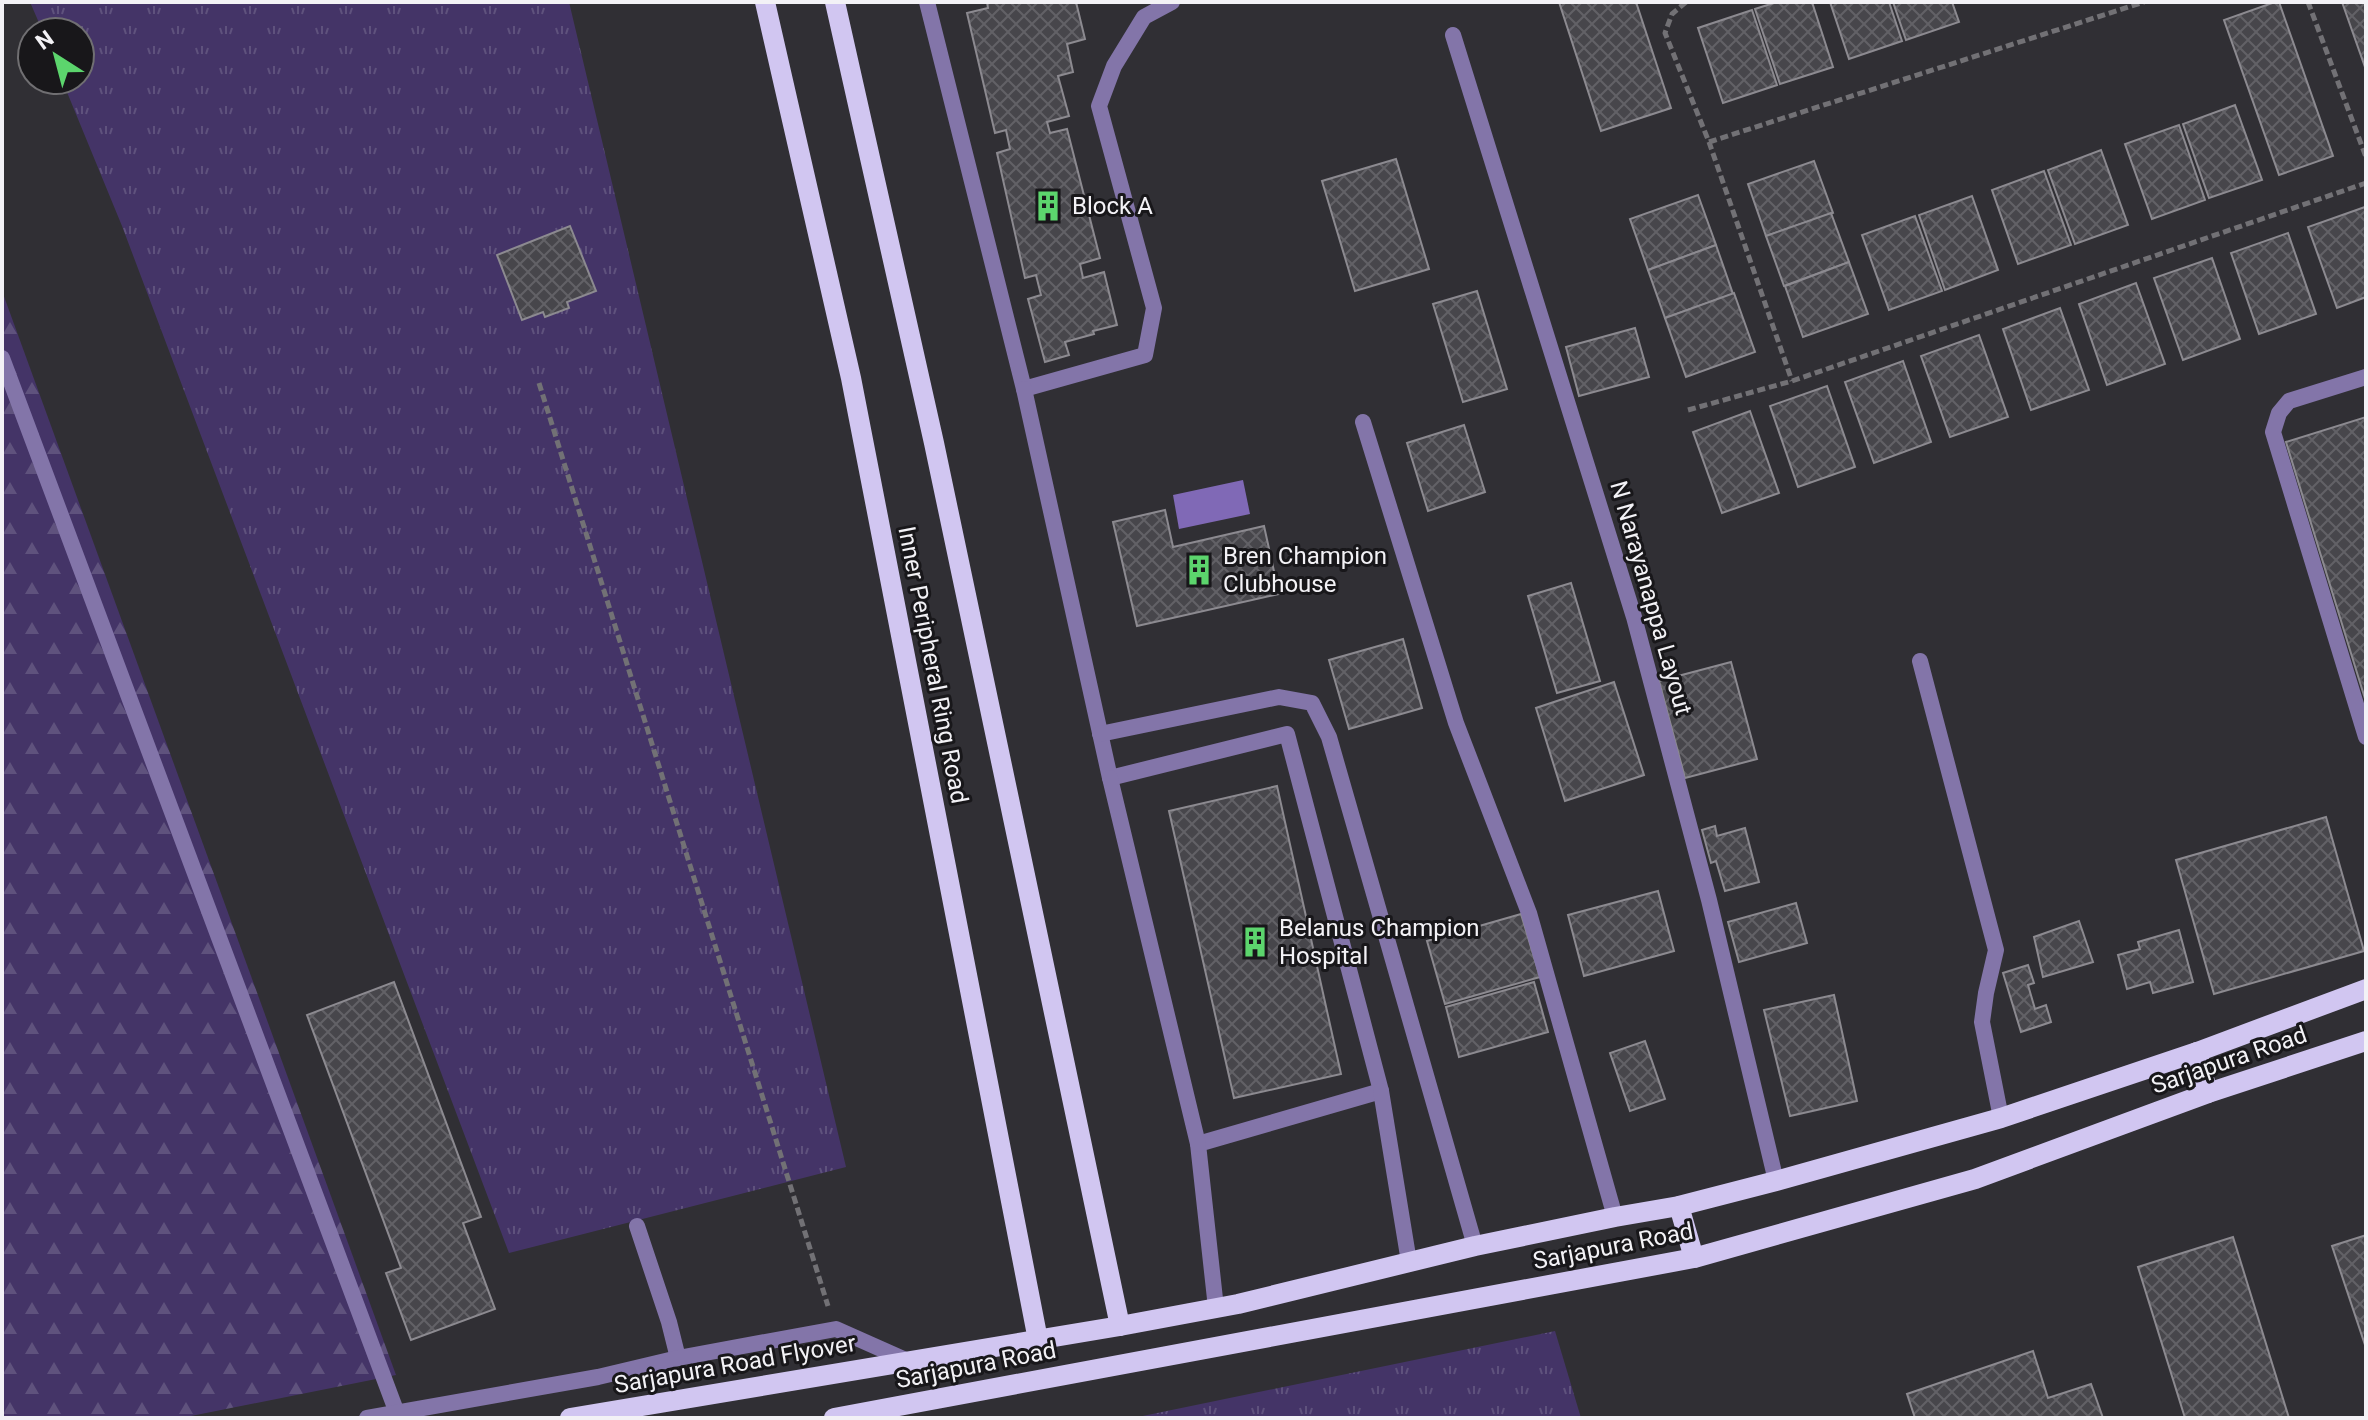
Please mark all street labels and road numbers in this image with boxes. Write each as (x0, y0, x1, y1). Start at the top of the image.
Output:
street label: N Narayanappa Layout (1604, 478, 1698, 718)
street label: Inner Peripheral Ring Road (892, 524, 974, 806)
street label: Sarjapura Road (2148, 1020, 2310, 1100)
street label: Sarjapura Road (1530, 1217, 1696, 1275)
street label: Sarjapura Road Flyover (612, 1329, 858, 1399)
street label: Sarjapura Road (893, 1336, 1059, 1394)

